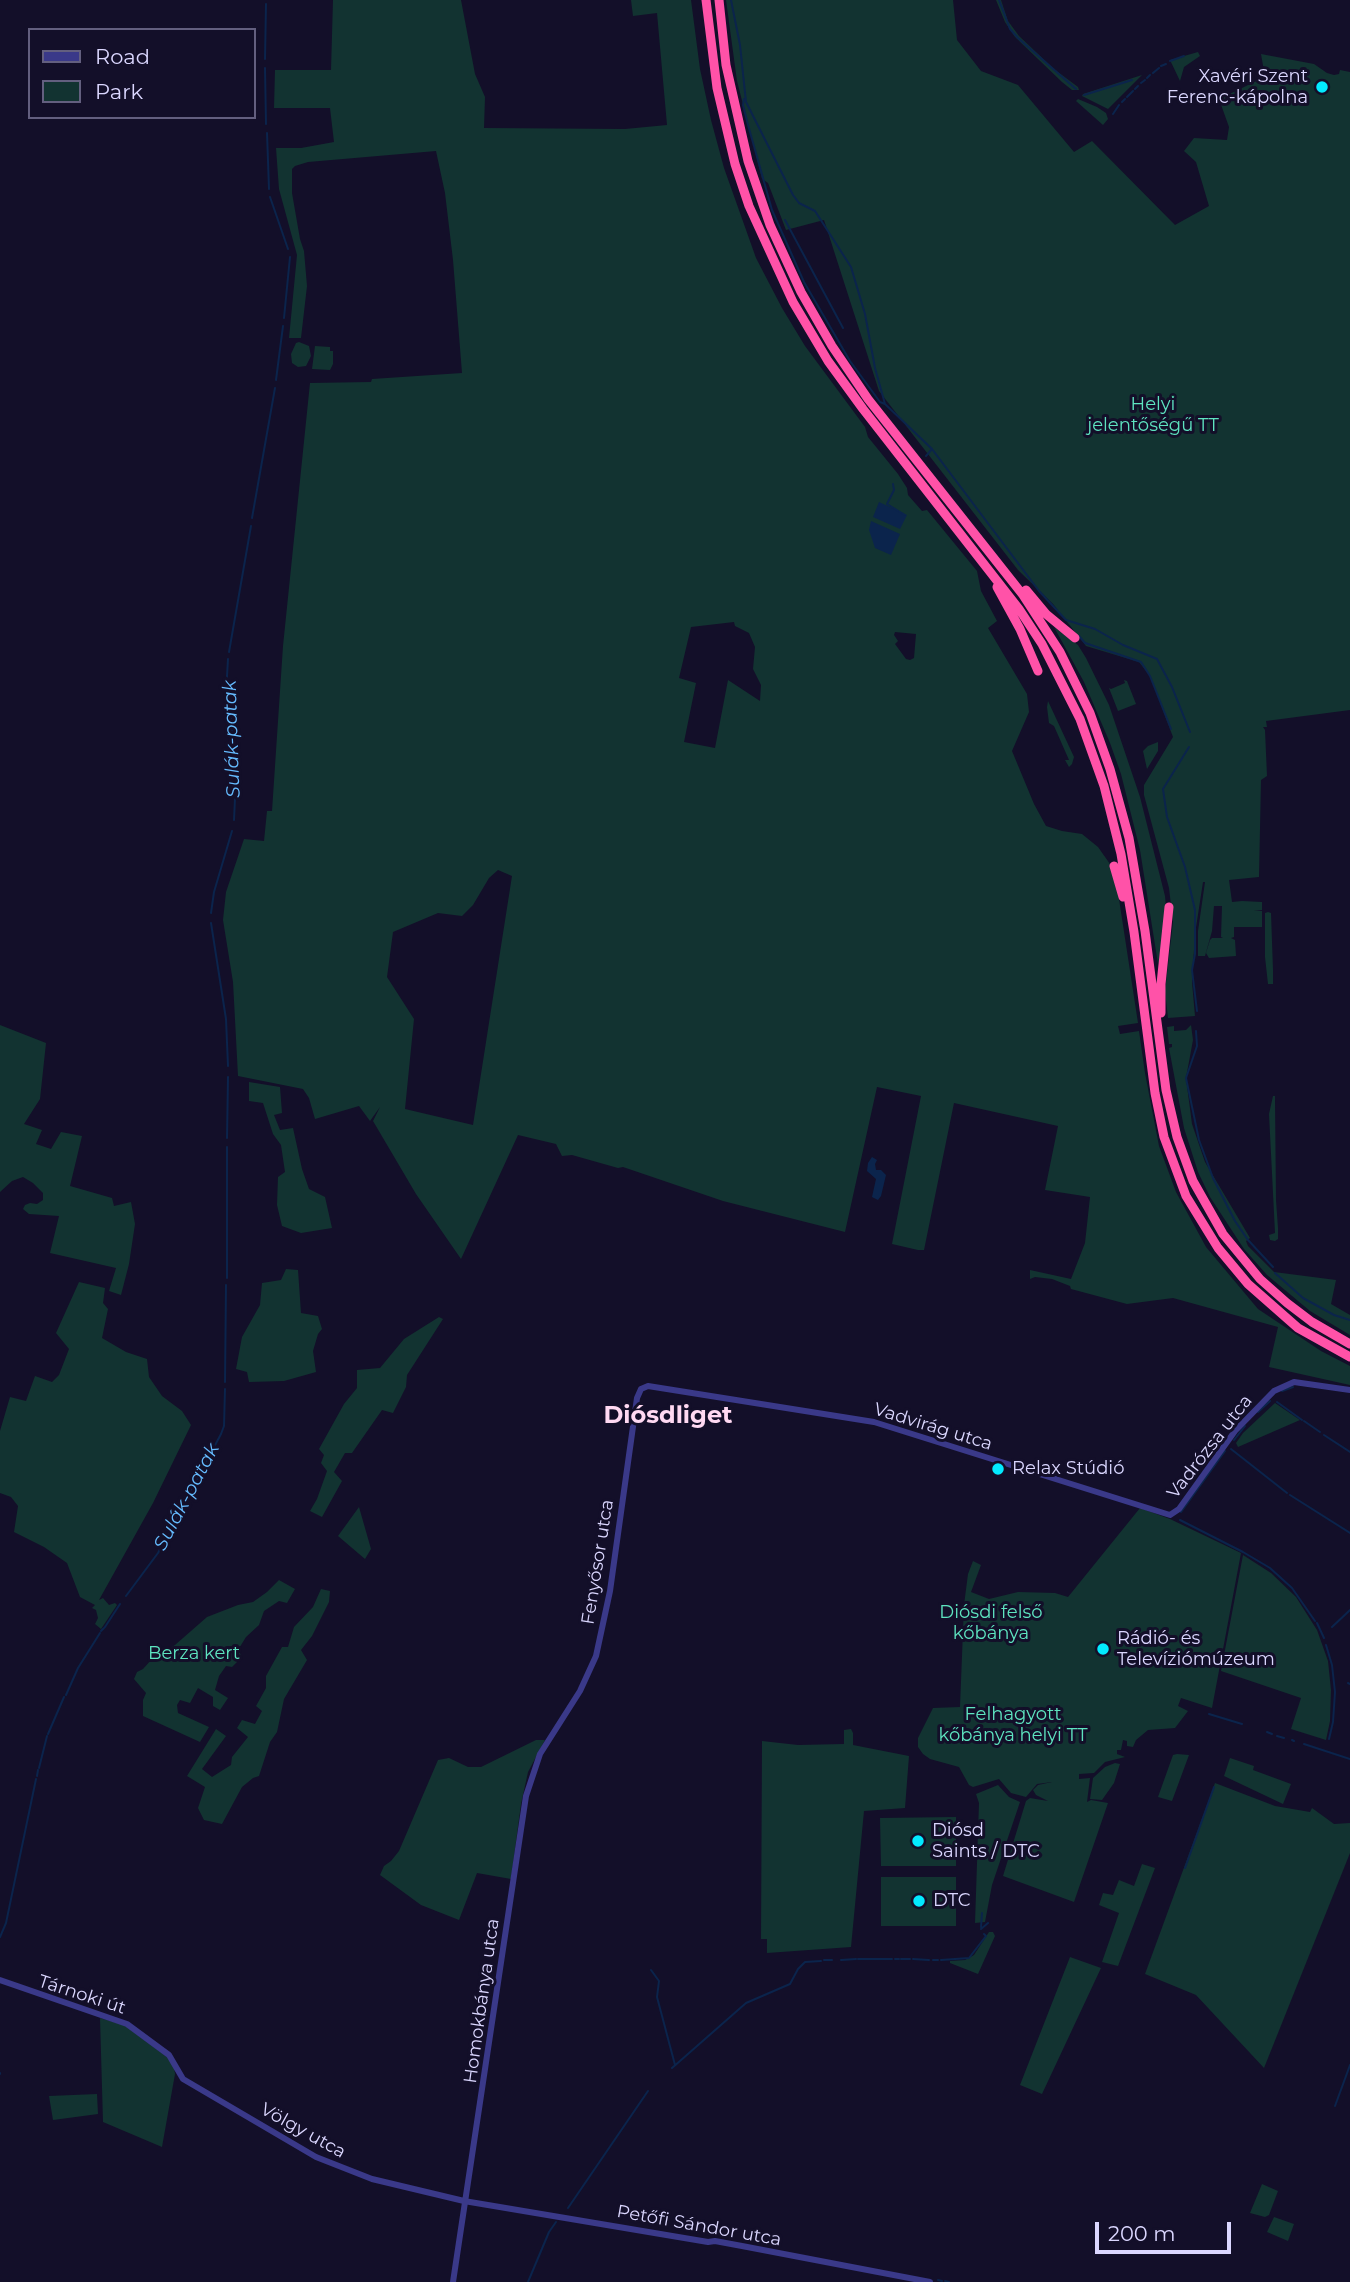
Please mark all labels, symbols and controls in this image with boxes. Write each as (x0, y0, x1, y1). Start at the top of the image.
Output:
legend (28, 28, 256, 119)
text: Road (95, 44, 150, 69)
place label: Xavéri Szent Ferenc-kápolna (1167, 66, 1308, 108)
text: Park (95, 79, 143, 104)
marker: Xavéri Szent Ferenc-kápolna (1314, 79, 1330, 95)
park label: Helyi jelentőségű TT (1087, 394, 1219, 436)
water label: Sulák-patak (219, 680, 245, 798)
street label: Vadrózsa utca (1163, 1391, 1257, 1503)
street label: Vadvirág utca (871, 1399, 995, 1455)
district label: Diósdliget (604, 1402, 732, 1430)
water label: Sulák-patak (149, 1440, 225, 1554)
place label: Relax Stúdió (1012, 1458, 1124, 1480)
marker: Relax Stúdió (990, 1461, 1006, 1477)
street label: Fenyősor utca (577, 1498, 619, 1626)
park label: Diósdi felső kőbánya (939, 1602, 1043, 1644)
place label: Rádió- és Televíziómúzeum (1117, 1628, 1275, 1670)
marker: Rádió- és Televíziómúzeum (1095, 1641, 1111, 1657)
park label: Berza kert (148, 1643, 240, 1665)
park label: Felhagyott kőbánya helyi TT (939, 1704, 1087, 1746)
place label: Diósd Saints / DTC (932, 1820, 1040, 1862)
marker: Diósd Saints / DTC (910, 1833, 926, 1849)
place label: DTC (933, 1890, 971, 1912)
marker: DTC (911, 1893, 927, 1909)
street label: Homokbánya utca (460, 1917, 504, 2085)
street label: Tárnoki út (36, 1971, 128, 2019)
street label: Völgy utca (257, 2099, 349, 2163)
street label: Petőfi Sándor utca (615, 2201, 783, 2251)
scale bar (1098, 2208, 1234, 2252)
text: 200 m (1108, 2221, 1175, 2246)

